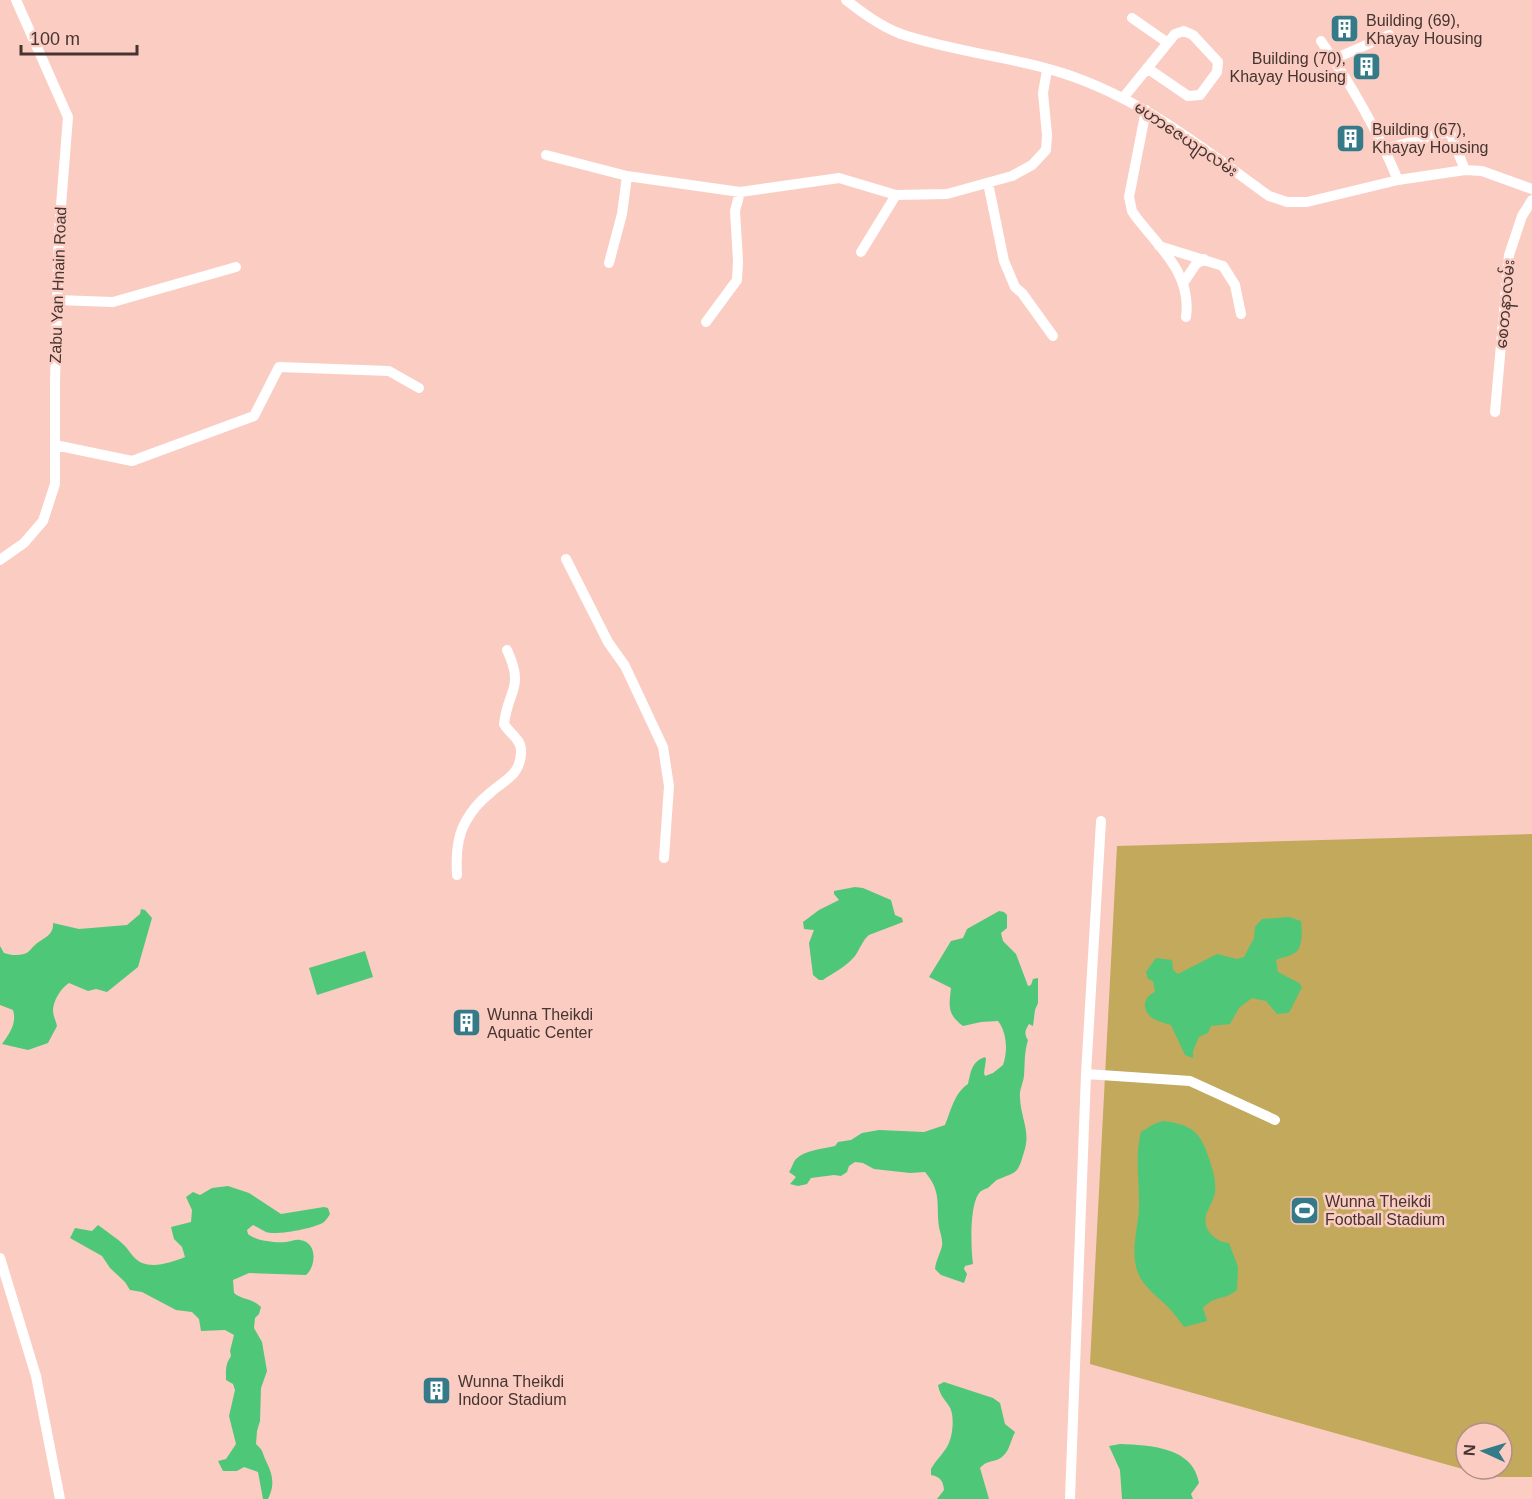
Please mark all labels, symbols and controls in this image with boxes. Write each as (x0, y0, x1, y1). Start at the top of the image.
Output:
place label: Building (69), Khayay Housing (1366, 12, 1483, 47)
building icon: Building (69), Khayay Housing (1329, 13, 1361, 45)
scale bar (21, 18, 136, 56)
text: 100 m (30, 29, 80, 49)
place label: Building (70), Khayay Housing (1229, 50, 1346, 85)
building icon: Building (70), Khayay Housing (1351, 51, 1383, 83)
street label: မဟာဇေယျာလမ်း (1128, 96, 1242, 184)
place label: Building (67), Khayay Housing (1372, 121, 1489, 156)
building icon: Building (67), Khayay Housing (1335, 122, 1367, 154)
street label: Zabu Yan Hnain Road (47, 206, 69, 364)
street label: စေတနာလမ်း (1490, 258, 1522, 350)
place label: Wunna Theikdi Aquatic Center (487, 1006, 594, 1041)
building icon: Wunna Theikdi Aquatic Center (450, 1007, 482, 1039)
place label: Wunna Theikdi Football Stadium (1325, 1193, 1445, 1228)
sports icon: Wunna Theikdi Football Stadium (1288, 1194, 1320, 1226)
place label: Wunna Theikdi Indoor Stadium (458, 1373, 567, 1408)
building icon: Wunna Theikdi Indoor Stadium (421, 1374, 453, 1406)
north arrow (1454, 1421, 1514, 1481)
text: N (1461, 1444, 1478, 1456)

